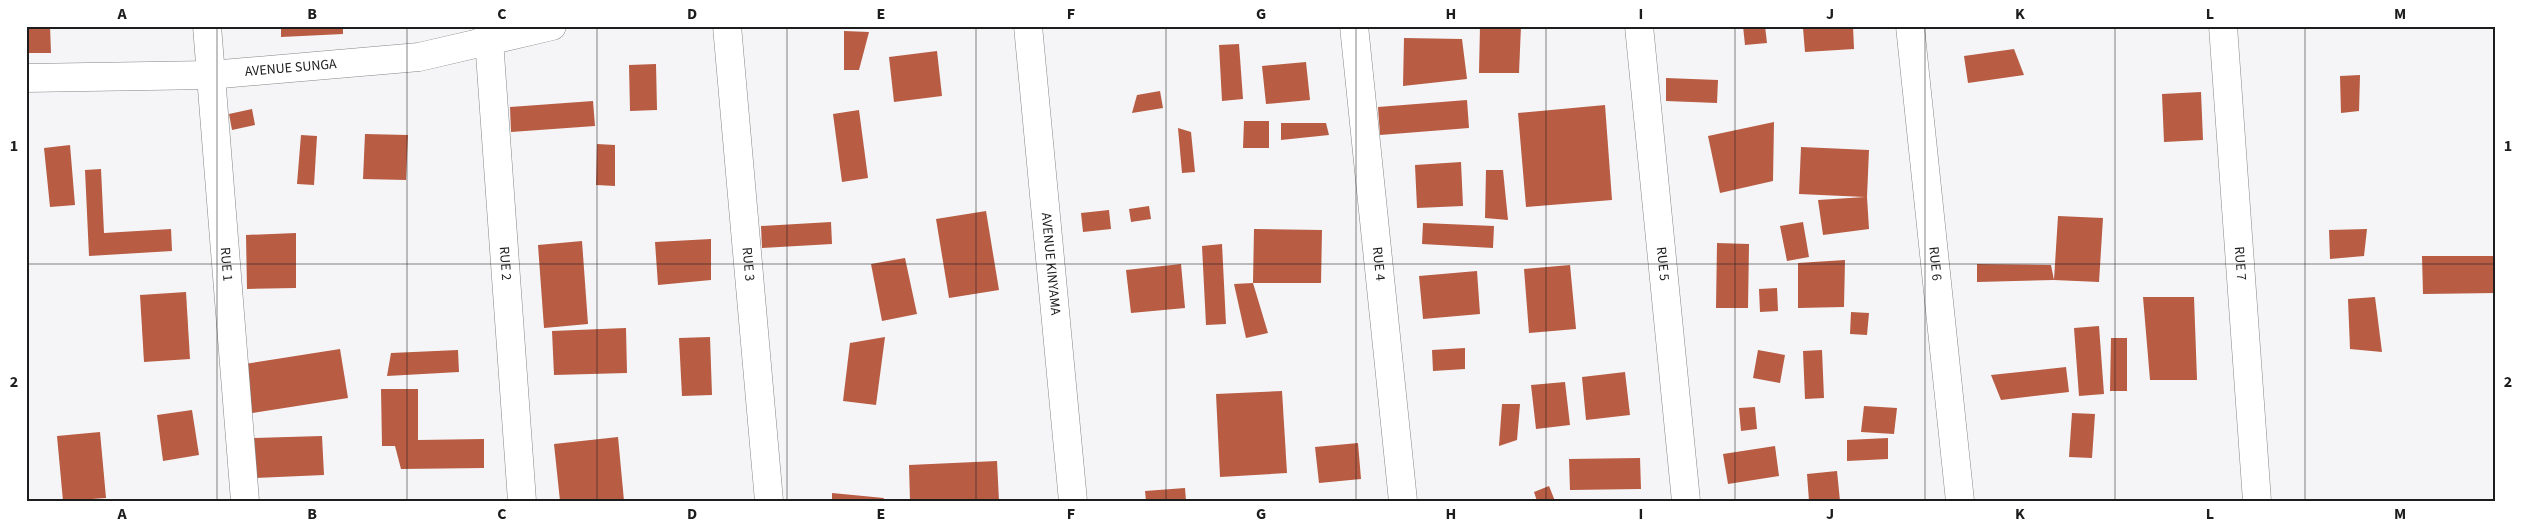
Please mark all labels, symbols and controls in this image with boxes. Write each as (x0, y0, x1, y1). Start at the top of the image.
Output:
text: A (116, 3, 127, 25)
text: B (307, 3, 317, 25)
text: C (497, 3, 507, 25)
text: D (687, 3, 697, 25)
text: E (877, 3, 885, 25)
text: F (1067, 3, 1075, 25)
text: G (1256, 3, 1266, 25)
text: H (1446, 3, 1456, 25)
text: I (1639, 3, 1643, 25)
text: J (1826, 3, 1834, 25)
text: K (2015, 3, 2025, 25)
text: L (2206, 3, 2214, 25)
text: M (2394, 3, 2406, 25)
street label: AVENUE SUNGA (244, 54, 338, 82)
text: 1 (10, 135, 18, 157)
text: 1 (2504, 135, 2512, 157)
street label: AVENUE KINYAMA (1036, 212, 1065, 317)
street label: RUE 1 (215, 246, 237, 282)
street label: RUE 2 (494, 246, 516, 281)
street label: RUE 3 (737, 246, 760, 282)
street label: RUE 4 (1367, 246, 1390, 282)
street label: RUE 5 (1651, 246, 1674, 282)
street label: RUE 6 (1923, 246, 1947, 282)
street label: RUE 7 (2229, 246, 2251, 281)
text: 2 (10, 371, 18, 393)
text: 2 (2504, 371, 2512, 393)
text: A (116, 503, 127, 525)
text: B (307, 503, 317, 525)
text: C (497, 503, 507, 525)
text: D (687, 503, 697, 525)
text: E (877, 503, 885, 525)
text: F (1067, 503, 1075, 525)
text: G (1256, 503, 1266, 525)
text: H (1446, 503, 1456, 525)
text: I (1639, 503, 1643, 525)
text: J (1826, 503, 1834, 525)
text: K (2015, 503, 2025, 525)
text: L (2206, 503, 2214, 525)
text: M (2394, 503, 2406, 525)

